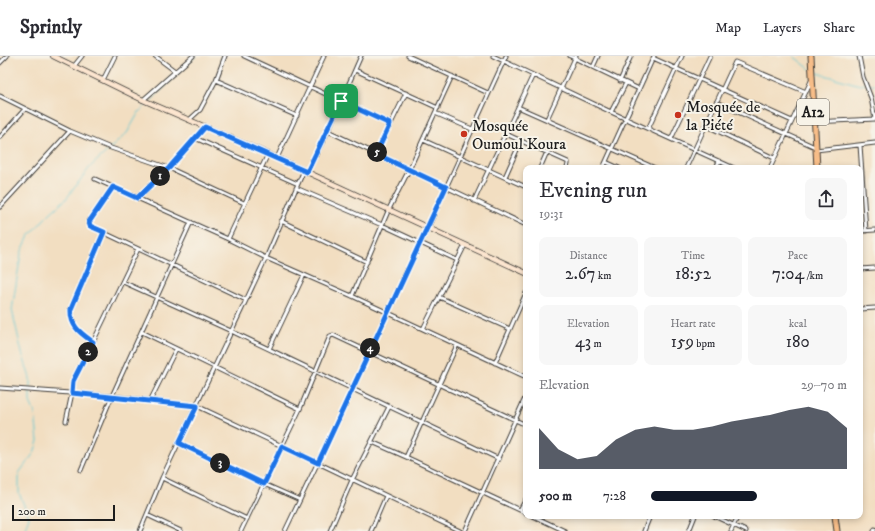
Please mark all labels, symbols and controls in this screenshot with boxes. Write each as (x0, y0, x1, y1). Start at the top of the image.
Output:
text: Sprintly (20, 16, 82, 39)
text: Map (715, 19, 741, 37)
text: Layers (763, 19, 801, 37)
text: Share (823, 19, 855, 37)
pin (324, 84, 358, 118)
icon: arrive (330, 90, 352, 112)
place label: Mosquée de la Piété (686, 97, 761, 135)
road number: A12 (797, 99, 829, 125)
marker: Mosquée de la Piété (673, 110, 683, 120)
place label: Mosquée Oumoul Koura (472, 116, 566, 154)
marker: Mosquée Oumoul Koura (459, 129, 469, 139)
pin: 5 (367, 142, 387, 162)
text: 5 (374, 145, 380, 159)
pin: 1 (150, 166, 170, 186)
text: 1 (158, 169, 162, 183)
text: Evening run (539, 177, 647, 204)
button: share (805, 178, 847, 220)
text: 19:31 (539, 206, 563, 222)
text: Distance (569, 249, 607, 263)
text: Time (681, 249, 705, 263)
text: Pace (787, 249, 808, 263)
text: 2.67 (565, 263, 596, 285)
text: 18:52 (675, 263, 711, 285)
text: 7:04 (772, 263, 804, 285)
text: km (596, 269, 612, 283)
text: /km (804, 269, 823, 283)
text: Elevation (567, 317, 610, 331)
text: Heart rate (670, 317, 716, 331)
text: kcal (789, 317, 807, 331)
text: 43 (575, 331, 591, 353)
text: 159 (671, 331, 694, 353)
text: 180 (786, 331, 810, 353)
text: m (591, 337, 602, 351)
text: bpm (694, 337, 715, 351)
pin: 4 (360, 338, 380, 358)
text: 4 (367, 341, 373, 355)
pin: 2 (78, 342, 98, 362)
text: 2 (85, 345, 91, 359)
text: Elevation (539, 377, 589, 393)
text: 29–70 m (801, 377, 847, 393)
pin: 3 (210, 453, 230, 473)
text: 3 (218, 456, 222, 470)
text: 500 m (539, 488, 572, 504)
text: 7:28 (603, 488, 626, 504)
scale bar (12, 503, 115, 522)
text: 200 m (18, 505, 46, 519)

